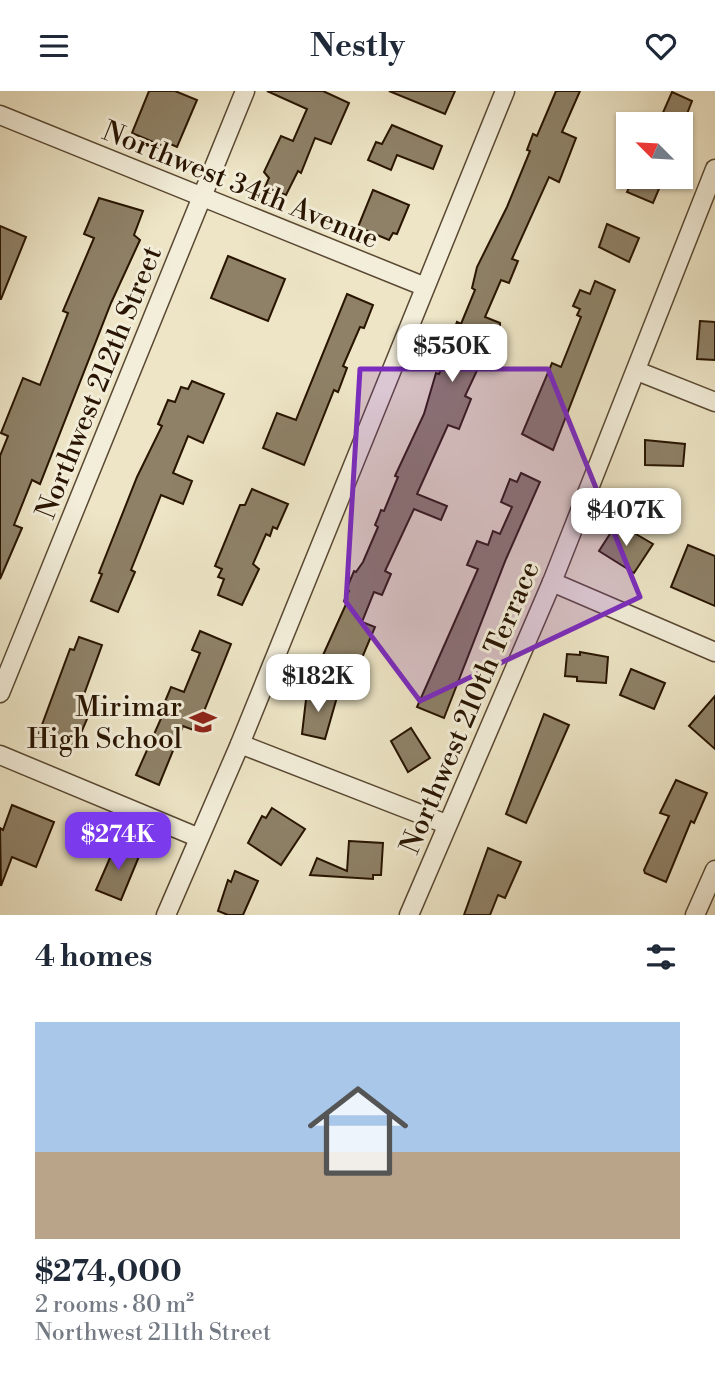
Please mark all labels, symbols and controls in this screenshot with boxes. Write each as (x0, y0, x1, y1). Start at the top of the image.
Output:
text: Nestly (310, 26, 405, 66)
icon: menu (35, 27, 73, 65)
icon: heart (642, 27, 680, 65)
north arrow (616, 112, 693, 189)
map controls (616, 112, 693, 189)
street label: Northwest 34th Avenue (97, 114, 384, 257)
street label: Northwest 212th Street (29, 241, 170, 524)
pin: $550K (403, 324, 501, 384)
text: $550K (413, 333, 491, 361)
pin: $407K (577, 489, 675, 548)
text: $407K (587, 497, 665, 525)
street label: Northwest 210th Terrace (393, 556, 548, 859)
pin: $182K (269, 655, 367, 714)
text: $182K (282, 663, 354, 691)
place label: Mirimar High School (27, 690, 182, 757)
school or university icon: Mirimar High School (188, 707, 218, 737)
pin: $274K (69, 813, 167, 872)
text: $274K (81, 821, 155, 849)
text: 4 homes (35, 938, 152, 976)
icon: filters (642, 938, 680, 976)
icon: home (295, 1068, 421, 1194)
text: $274,000 (35, 1253, 182, 1291)
text: 2 rooms · 80 m² (35, 1291, 194, 1319)
text: Northwest 211th Street (35, 1319, 271, 1347)

